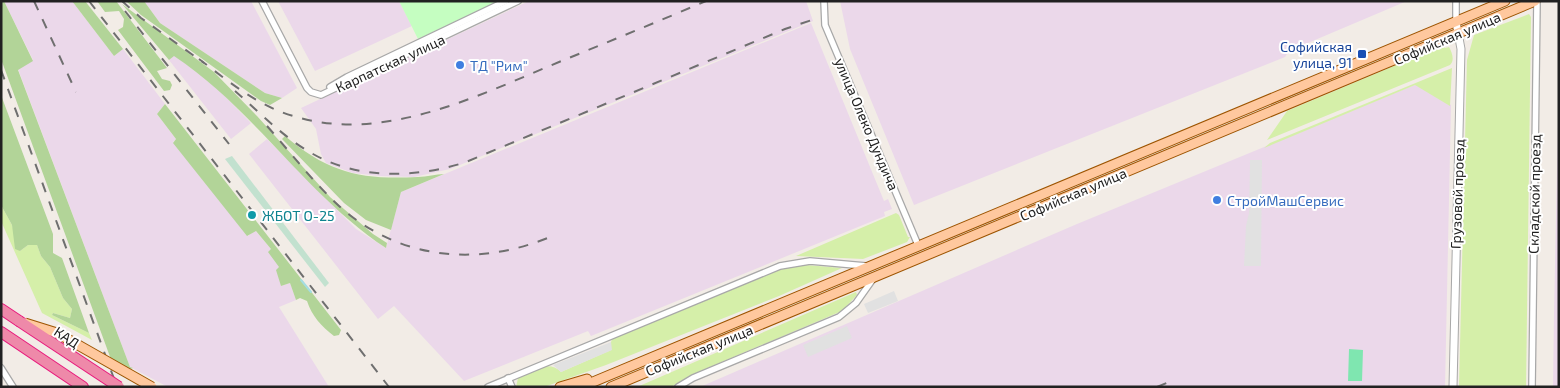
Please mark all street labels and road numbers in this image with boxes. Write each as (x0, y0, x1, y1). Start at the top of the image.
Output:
street label: Софийская улица (1391, 8, 1503, 68)
street label: Карпатская улица (333, 30, 447, 96)
street label: улица Олеко Дундича (831, 55, 903, 193)
street label: Складской проезд (1524, 134, 1544, 254)
street label: Грузовой проезд (1447, 139, 1467, 249)
street label: Софийская улица (1017, 164, 1129, 224)
street label: Софийская улица (643, 321, 755, 379)
street label: КАД (51, 323, 83, 352)

